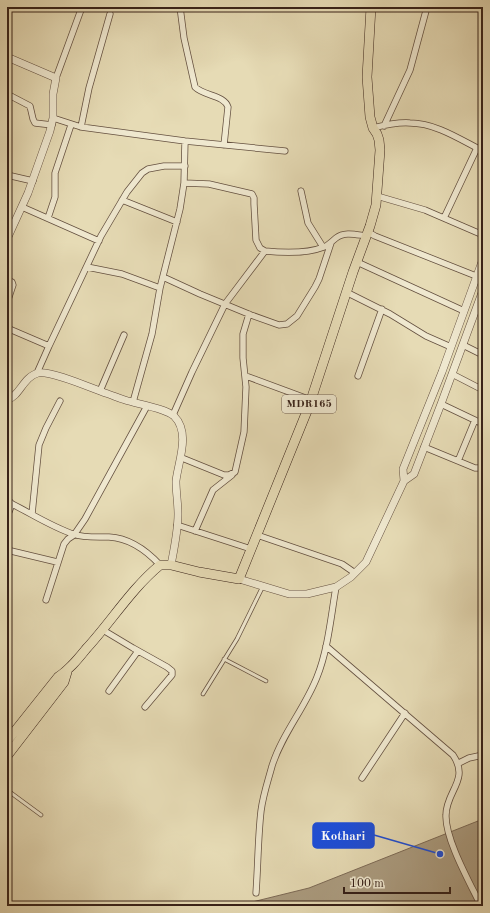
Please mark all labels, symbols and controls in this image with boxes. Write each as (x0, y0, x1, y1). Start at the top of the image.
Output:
road number: MDR165 (282, 395, 336, 413)
callout: Kothari (313, 823, 374, 848)
text: Kothari (321, 830, 365, 843)
scale bar (344, 869, 450, 895)
text: 100 m (350, 878, 384, 890)

